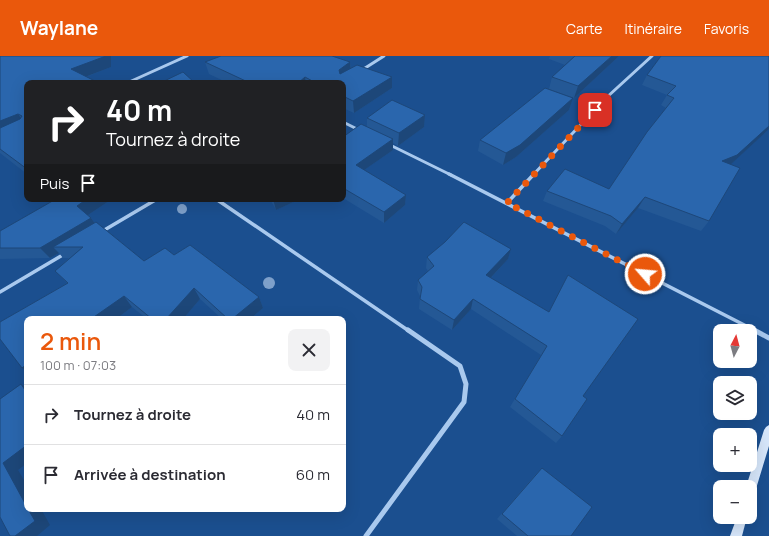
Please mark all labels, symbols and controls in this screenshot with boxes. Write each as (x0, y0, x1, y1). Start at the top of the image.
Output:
text: Waylane (20, 15, 98, 41)
text: Carte (566, 19, 602, 38)
text: Itinéraire (624, 19, 682, 38)
text: Favoris (704, 19, 749, 38)
text: 40 m (106, 91, 172, 129)
pin (578, 93, 612, 127)
icon: right (40, 96, 92, 148)
icon: arrive (584, 99, 606, 121)
text: Tournez à droite (106, 127, 240, 151)
icon: arrive (77, 172, 99, 194)
text: Puis (40, 173, 69, 194)
position arrow (624, 253, 666, 295)
text: 2 min (40, 324, 101, 357)
north arrow (713, 324, 757, 368)
map controls (713, 324, 757, 524)
button: close (288, 329, 330, 371)
text: 100 m · 07:03 (40, 356, 116, 374)
button: layers (713, 376, 757, 420)
icon: right (40, 404, 62, 426)
text: Tournez à droite (74, 404, 191, 425)
text: 40 m (296, 404, 330, 425)
button: + (713, 428, 757, 472)
icon: arrive (40, 464, 62, 486)
text: Arrivée à destination (74, 464, 226, 485)
text: 60 m (296, 464, 330, 485)
button: − (713, 480, 757, 524)

